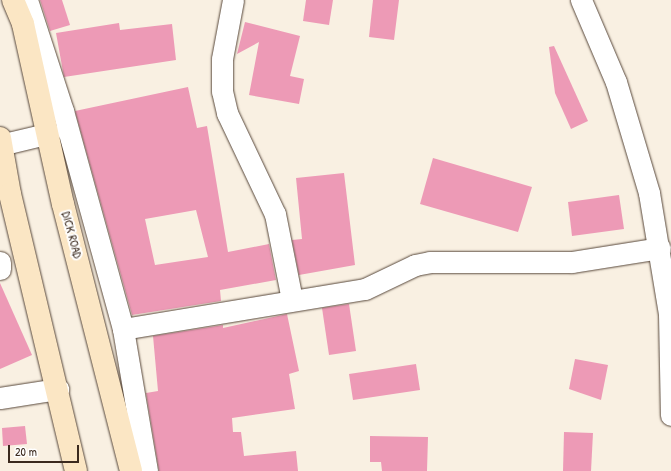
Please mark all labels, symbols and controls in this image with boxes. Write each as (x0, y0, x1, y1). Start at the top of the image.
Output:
street label: DICK ROAD (59, 210, 85, 260)
scale bar (10, 437, 81, 463)
text: 20 m (15, 443, 37, 460)

